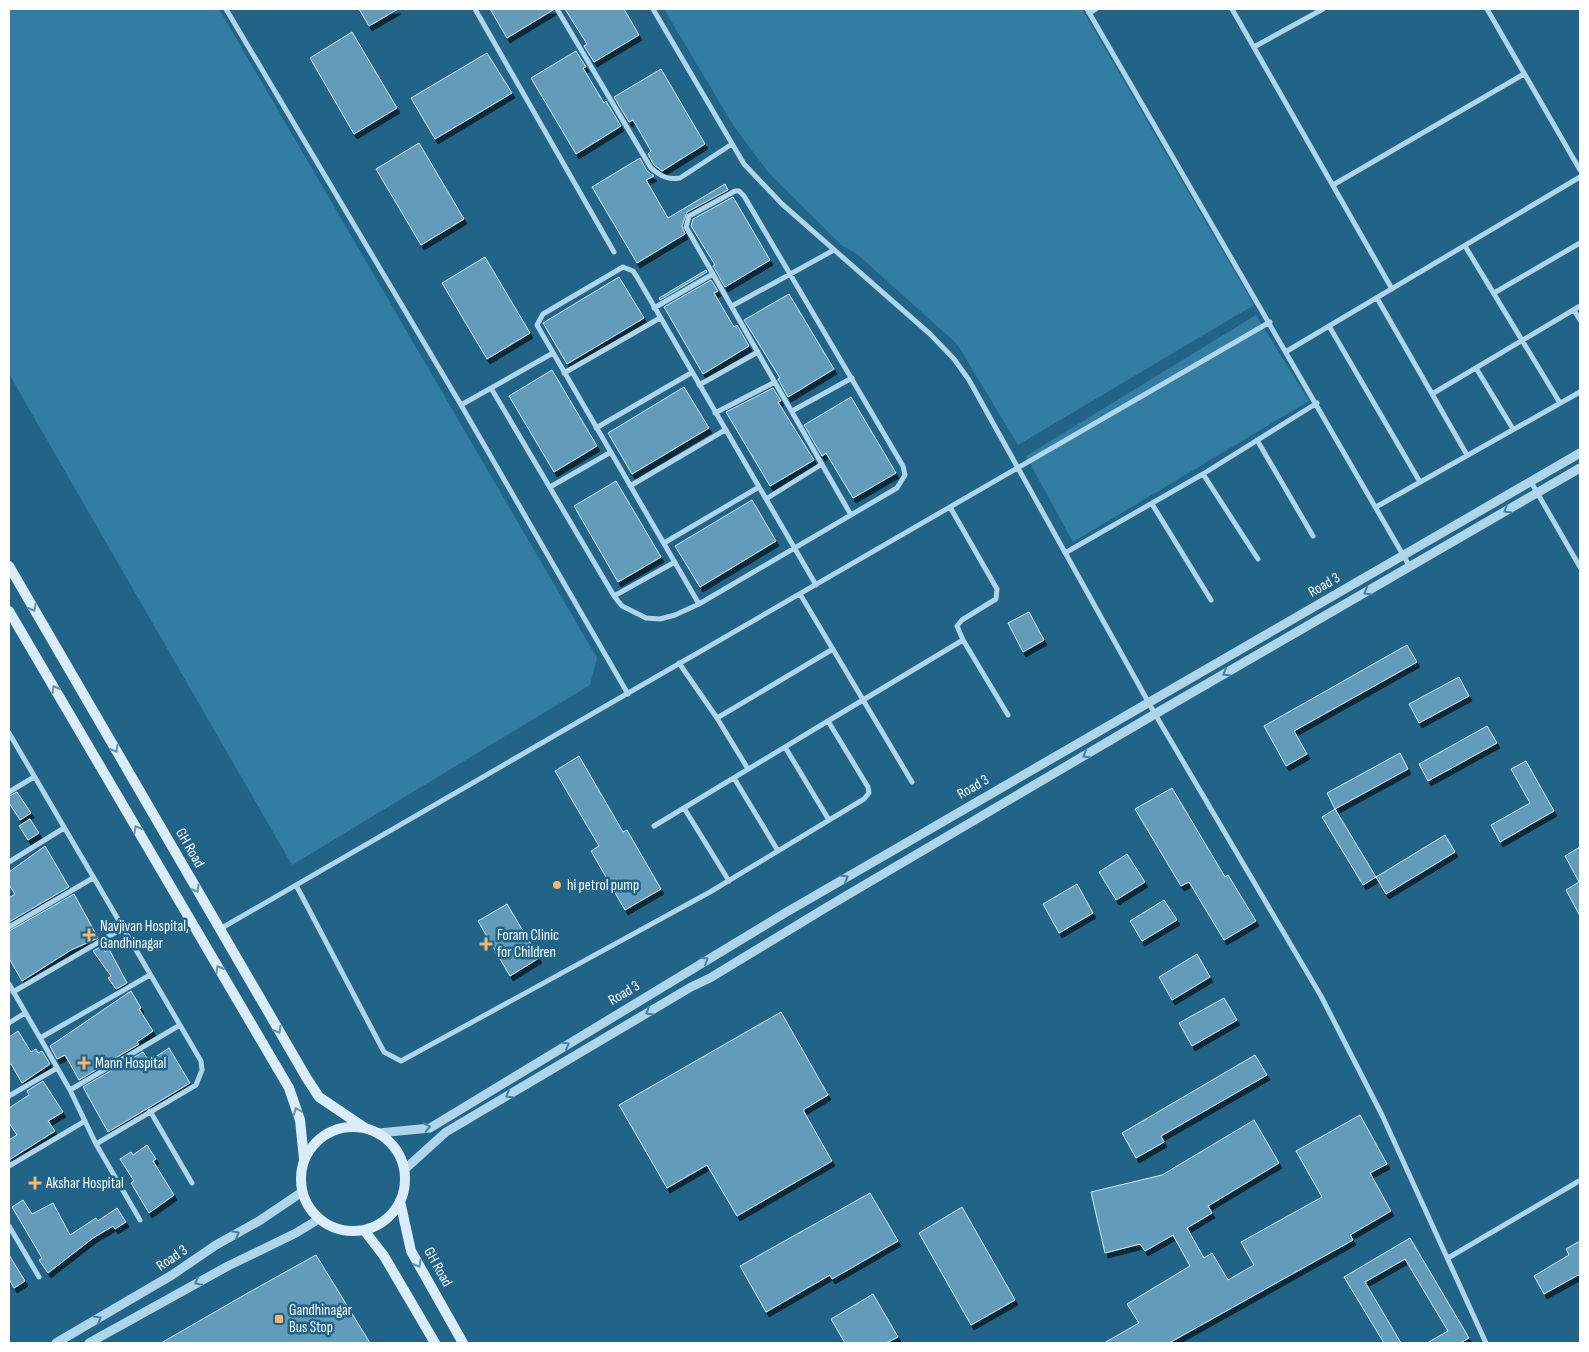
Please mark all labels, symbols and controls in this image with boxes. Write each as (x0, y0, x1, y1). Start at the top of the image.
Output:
one-way arrow (1504, 503, 1513, 513)
street label: Road 3 (1305, 568, 1343, 602)
one-way arrow (1364, 586, 1373, 596)
one-way arrow (27, 603, 37, 612)
one-way arrow (1223, 667, 1232, 677)
one-way arrow (51, 686, 61, 695)
one-way arrow (108, 743, 118, 752)
one-way arrow (1082, 748, 1091, 758)
street label: Road 3 (954, 770, 992, 804)
street label: GH Road (171, 825, 209, 871)
one-way arrow (133, 826, 143, 835)
one-way arrow (840, 874, 849, 884)
place label: hi petrol pump (567, 876, 639, 895)
marker: hi petrol pump (551, 879, 563, 891)
one-way arrow (190, 884, 200, 893)
place label: Navjivan Hospital, Gandhinagar (100, 917, 189, 953)
place label: Foram Clinic for Children (497, 926, 559, 962)
marker: Navjivan Hospital, Gandhinagar (82, 928, 96, 942)
marker: Foram Clinic for Children (479, 937, 493, 951)
one-way arrow (700, 957, 709, 966)
one-way arrow (215, 966, 225, 975)
street label: Road 3 (605, 976, 643, 1010)
one-way arrow (646, 1006, 655, 1016)
one-way arrow (272, 1024, 282, 1033)
one-way arrow (561, 1041, 570, 1051)
place label: Mann Hospital (95, 1054, 166, 1073)
marker: Mann Hospital (77, 1056, 91, 1070)
one-way arrow (506, 1088, 515, 1098)
one-way arrow (293, 1108, 303, 1116)
one-way arrow (422, 1122, 431, 1133)
place label: Akshar Hospital (45, 1174, 124, 1193)
marker: Akshar Hospital (28, 1176, 42, 1190)
one-way arrow (231, 1230, 240, 1240)
street label: Road 3 (153, 1241, 191, 1275)
street label: GH Road (419, 1244, 457, 1290)
one-way arrow (412, 1258, 422, 1267)
one-way arrow (195, 1276, 204, 1286)
place label: Gandhinagar Bus Stop (289, 1301, 353, 1337)
marker: Gandhinagar Bus Stop (273, 1313, 285, 1325)
one-way arrow (92, 1315, 101, 1325)

